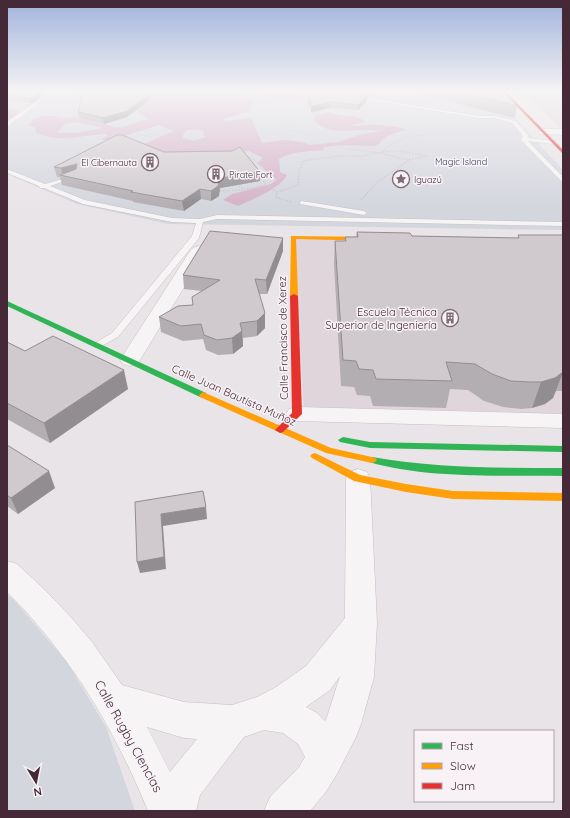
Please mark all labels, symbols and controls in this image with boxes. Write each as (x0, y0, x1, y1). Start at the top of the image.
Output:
building icon: El Cibernauta (140, 152, 160, 172)
park label: Magic Island (435, 156, 487, 167)
place label: El Cibernauta (81, 157, 137, 168)
building icon: Pirate Fort (206, 164, 226, 184)
place label: Pirate Fort (229, 169, 273, 180)
place icon: Iguazú (391, 169, 411, 189)
place label: Iguazú (414, 174, 442, 185)
street label: Calle Francisco de Xerez (275, 276, 291, 400)
place label: Escuela Técnica Superior de Ingeniería (325, 305, 437, 332)
building icon: Escuela Técnica Superior de Ingeniería (440, 308, 460, 328)
street label: Calle Juan Bautista Muñoz (170, 361, 298, 429)
street label: Calle Rugby Ciencias (92, 677, 166, 795)
legend (414, 730, 554, 802)
text: Fast (450, 738, 474, 753)
text: Slow (450, 758, 476, 773)
north arrow (16, 762, 56, 802)
text: Jam (450, 778, 475, 793)
text: N (33, 784, 43, 799)

